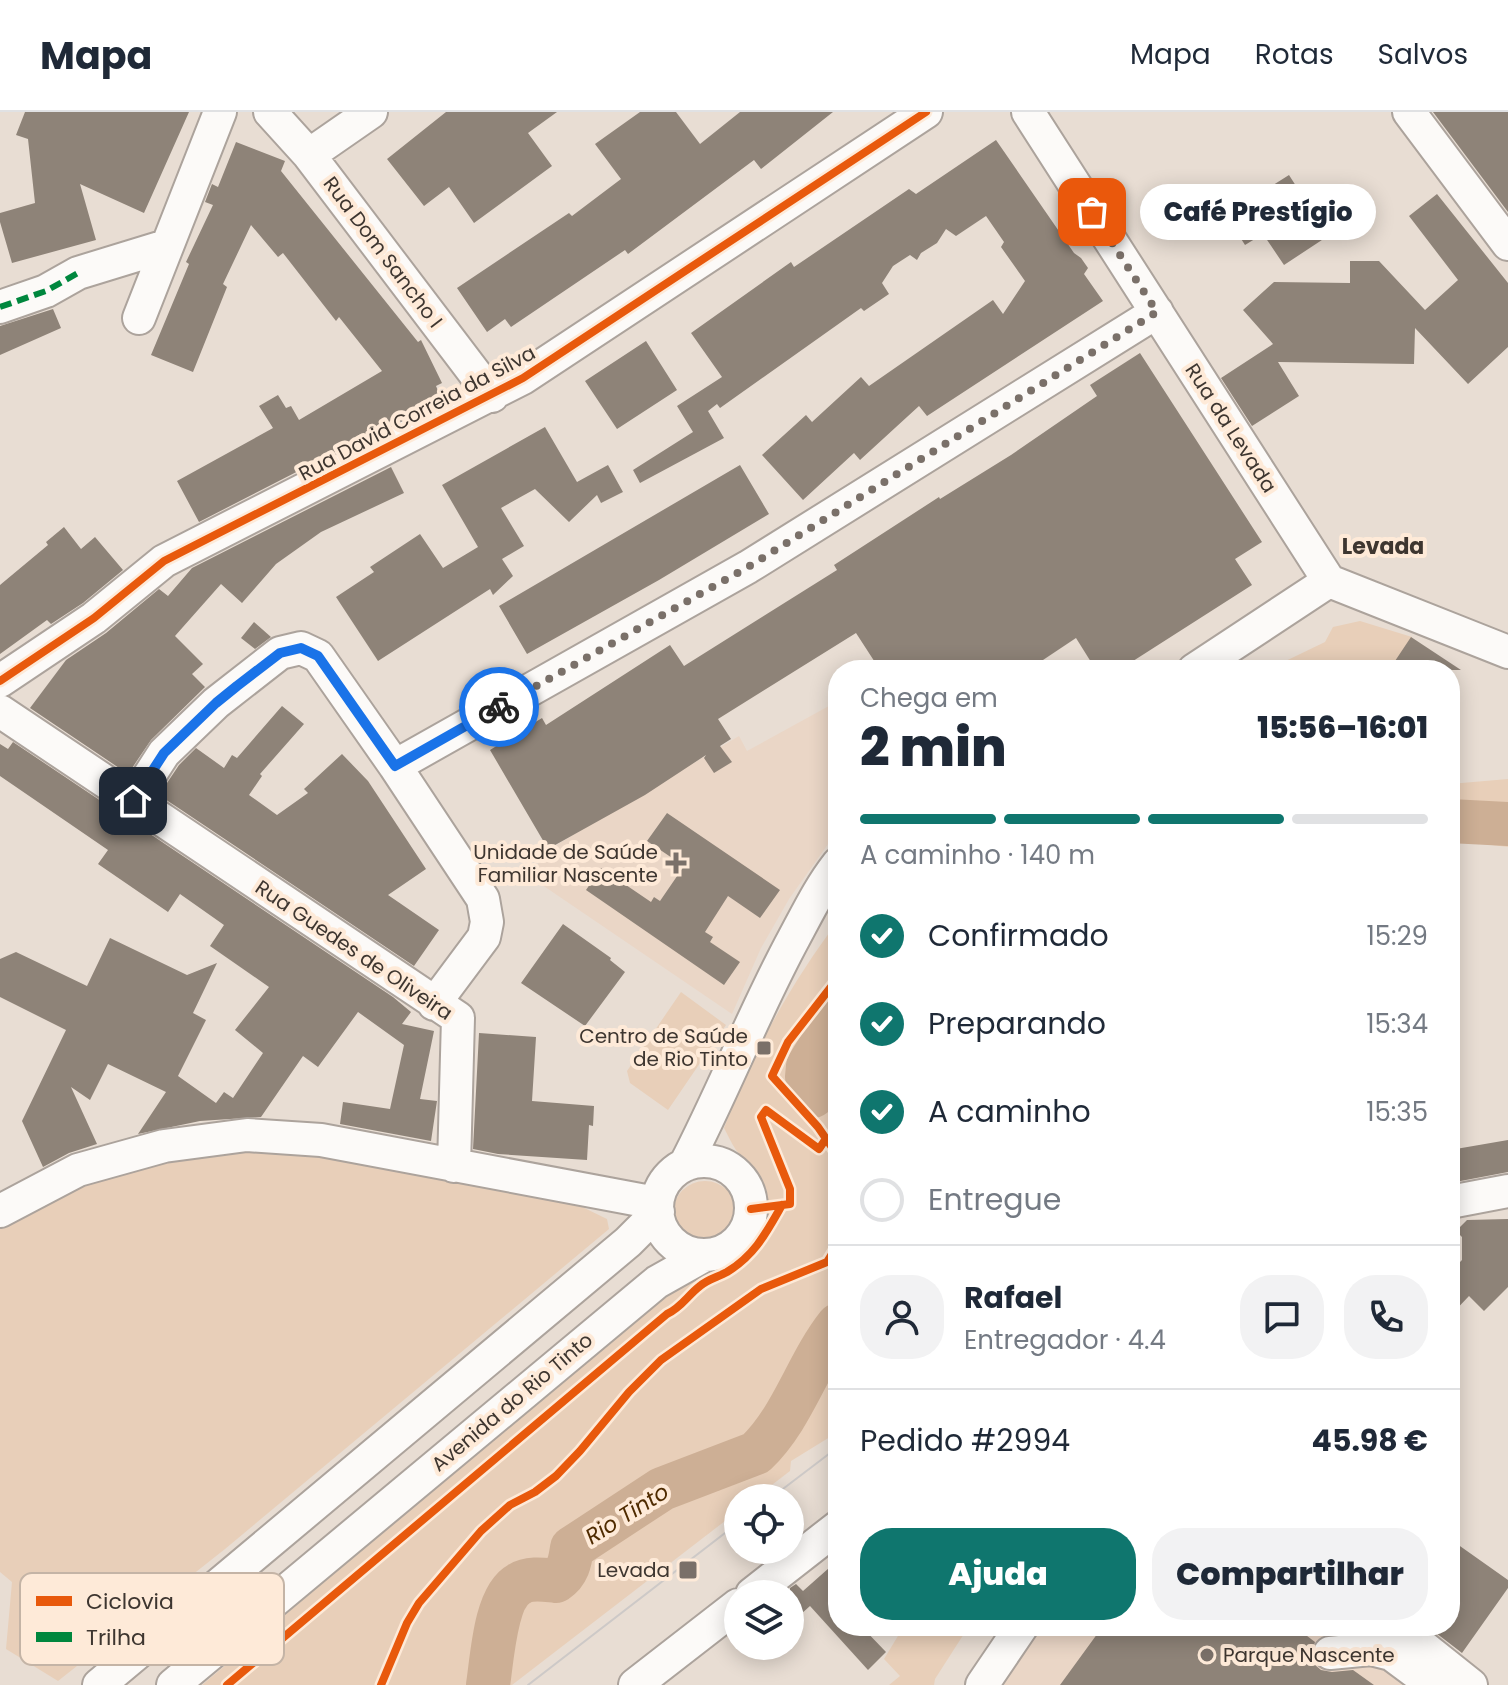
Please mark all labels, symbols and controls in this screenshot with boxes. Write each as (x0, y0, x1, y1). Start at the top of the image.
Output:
text: Mapa (40, 29, 152, 82)
text: Mapa (1130, 35, 1211, 74)
text: Rotas (1255, 35, 1334, 74)
text: Salvos (1378, 35, 1468, 74)
street label: Rua Dom Sancho I (317, 171, 449, 333)
pin (1058, 178, 1126, 246)
callout: Café Prestígio (1140, 184, 1376, 240)
icon: bag (1070, 190, 1114, 234)
text: Café Prestígio (1163, 194, 1353, 230)
street label: Rua David Correia da Silva (294, 339, 540, 487)
street label: Rua da Levada (1179, 358, 1283, 498)
district label: Levada (1342, 531, 1424, 562)
courier (459, 667, 539, 747)
text: Chega em (860, 680, 998, 716)
icon: bike (477, 685, 521, 729)
text: 15:56–16:01 (1257, 706, 1428, 749)
text: 2 min (860, 711, 1007, 784)
pin (99, 767, 167, 835)
icon: home (111, 779, 155, 823)
text: A caminho · 140 m (860, 837, 1095, 873)
place label: Unidade de Saúde Familiar Nascente (473, 838, 658, 889)
marker: Unidade de Saúde Familiar Nascente (665, 852, 687, 874)
street label: Rua Guedes de Oliveira (250, 873, 458, 1027)
icon: check (860, 914, 904, 958)
text: Confirmado (928, 914, 1109, 957)
text: 15:29 (1366, 918, 1428, 954)
icon: check (860, 1002, 904, 1046)
text: Preparando (928, 1002, 1106, 1045)
text: 15:34 (1366, 1006, 1428, 1042)
place label: Centro de Saúde de Rio Tinto (579, 1022, 748, 1073)
marker: Centro de Saúde de Rio Tinto (755, 1039, 773, 1057)
icon: check (860, 1090, 904, 1134)
text: A caminho (928, 1090, 1091, 1133)
text: 15:35 (1366, 1094, 1428, 1130)
text: Entregue (928, 1178, 1061, 1221)
button: person (860, 1275, 944, 1359)
button: chat (1240, 1275, 1324, 1359)
button: phone (1344, 1275, 1428, 1359)
text: Rafael (964, 1276, 1062, 1319)
text: Entregador · 4.4 (964, 1322, 1166, 1358)
street label: Avenida do Rio Tinto (425, 1326, 599, 1478)
text: Pedido #2994 (860, 1419, 1070, 1462)
text: 45.98 € (1312, 1419, 1428, 1462)
water label: Rio Tinto (579, 1476, 675, 1552)
map controls (724, 1484, 804, 1660)
button: locate (724, 1484, 804, 1564)
button: Ajuda (860, 1528, 1136, 1620)
button: Compartilhar (1152, 1528, 1428, 1620)
place label: Levada (597, 1556, 670, 1584)
marker: Levada (677, 1559, 699, 1581)
legend (20, 1573, 284, 1665)
button: layers (724, 1580, 804, 1660)
text: Ciclovia (86, 1586, 174, 1617)
text: Trilha (86, 1622, 146, 1653)
place label: Parque Nascente (1223, 1641, 1395, 1669)
marker: Parque Nascente (1198, 1646, 1216, 1664)

